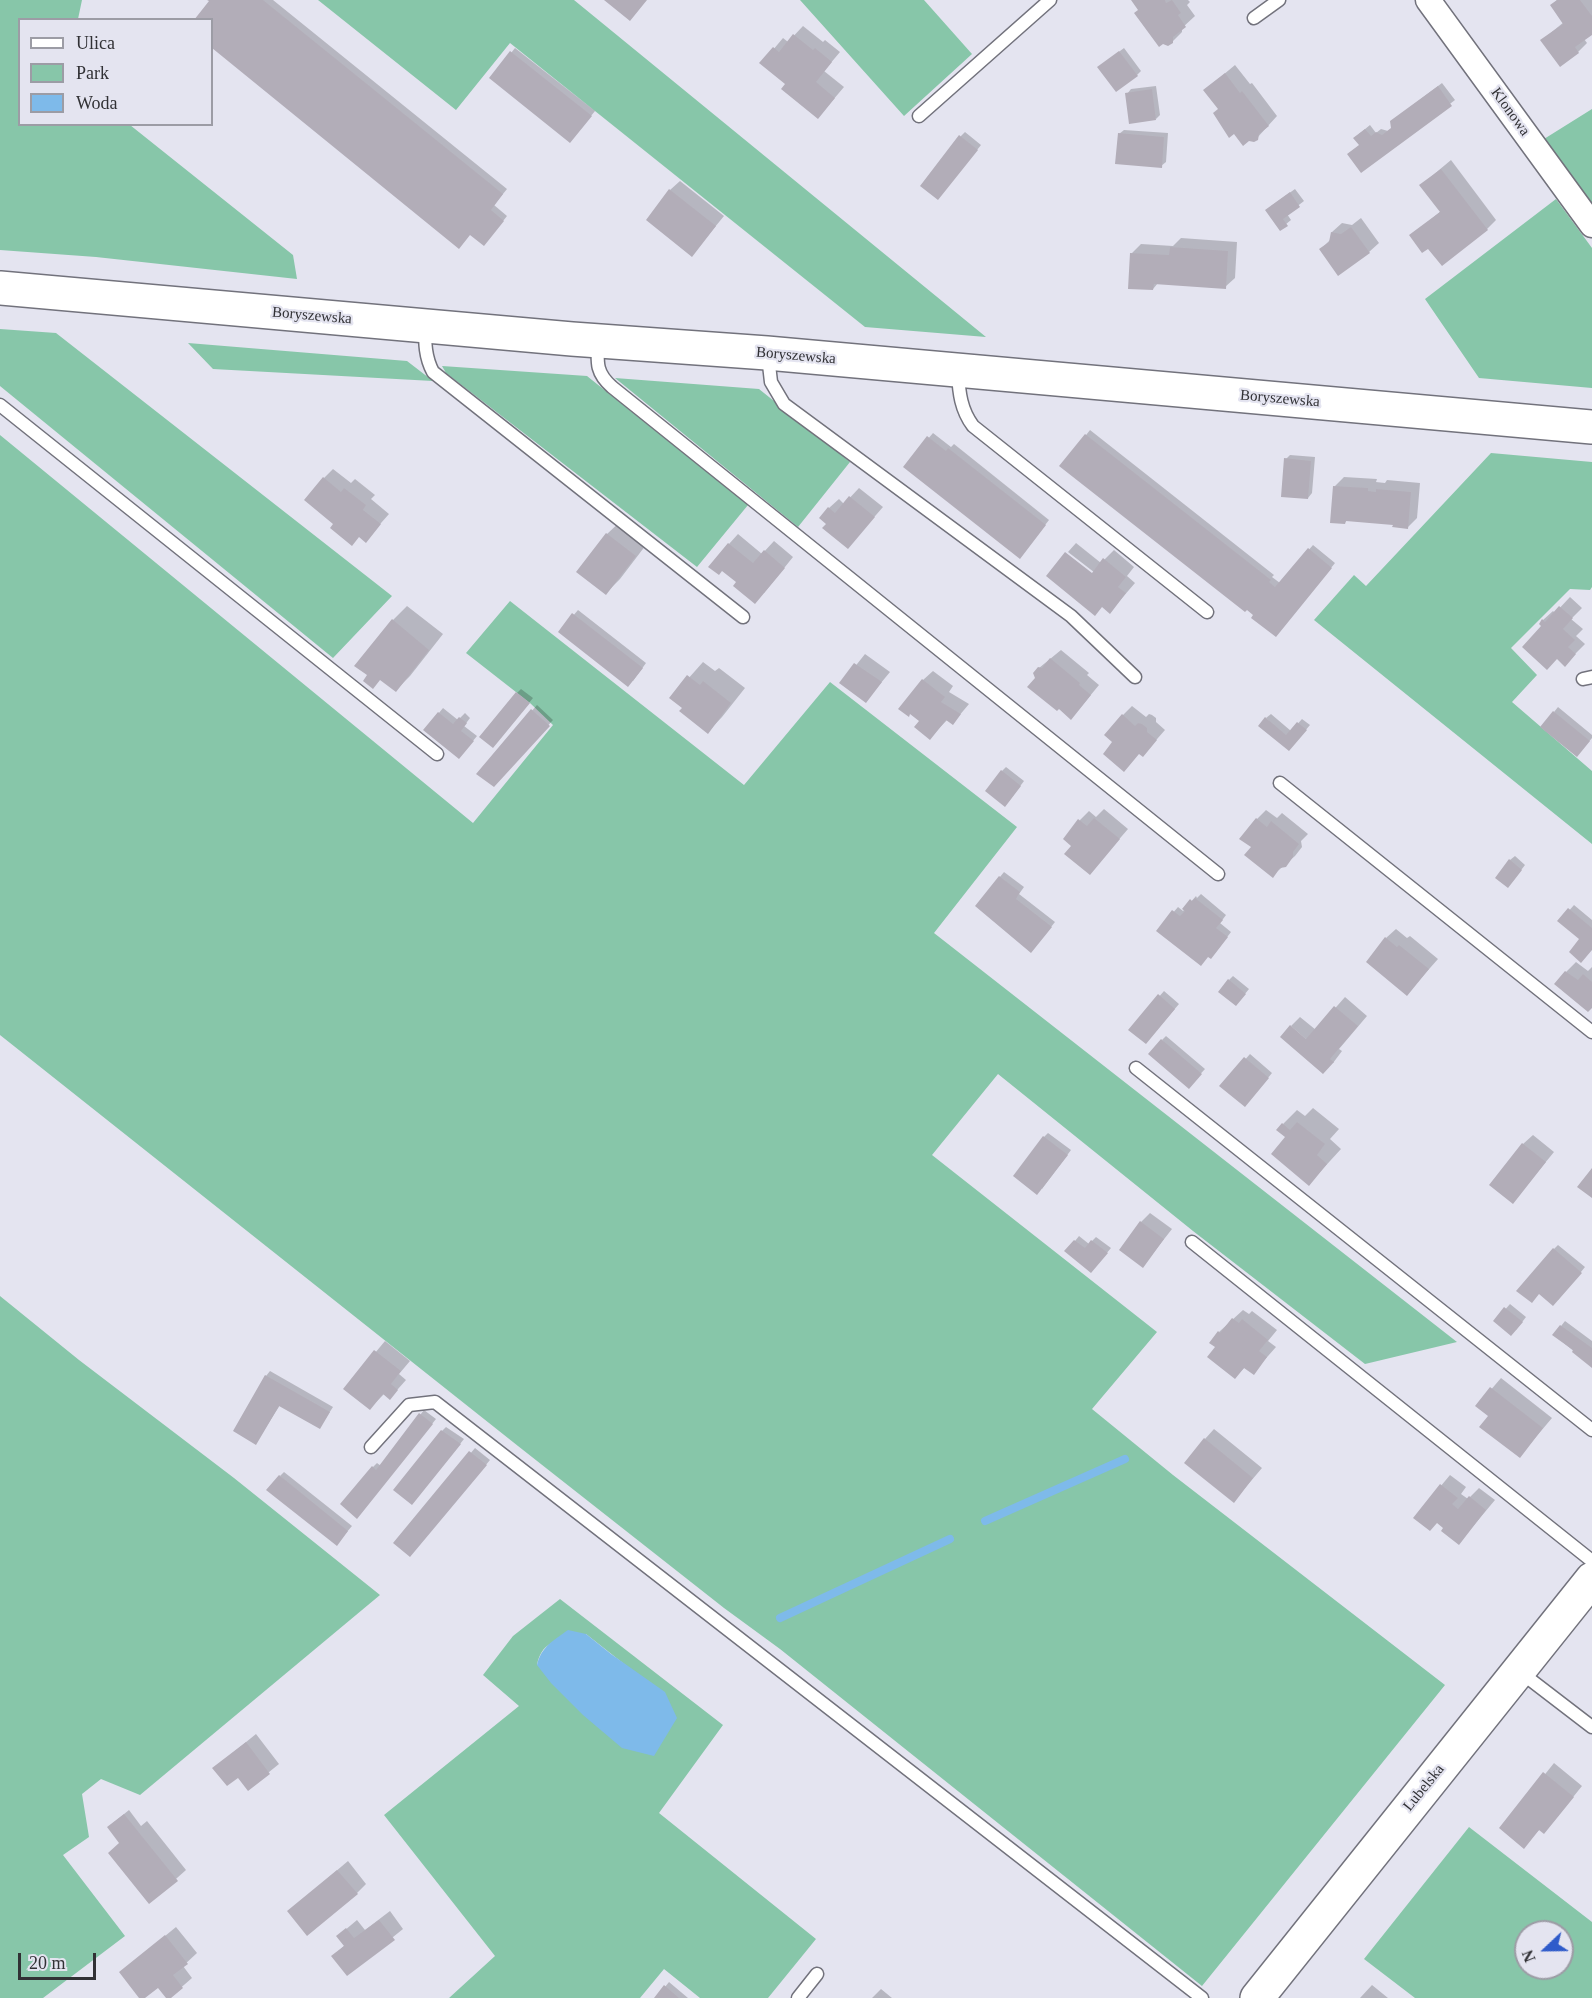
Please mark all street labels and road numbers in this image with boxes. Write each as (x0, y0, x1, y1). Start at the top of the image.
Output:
street label: Klonowa (1487, 84, 1533, 140)
street label: Boryszewska (271, 304, 353, 328)
street label: Boryszewska (755, 344, 837, 368)
street label: Boryszewska (1239, 387, 1321, 411)
street label: Lubelska (1400, 1761, 1448, 1815)

